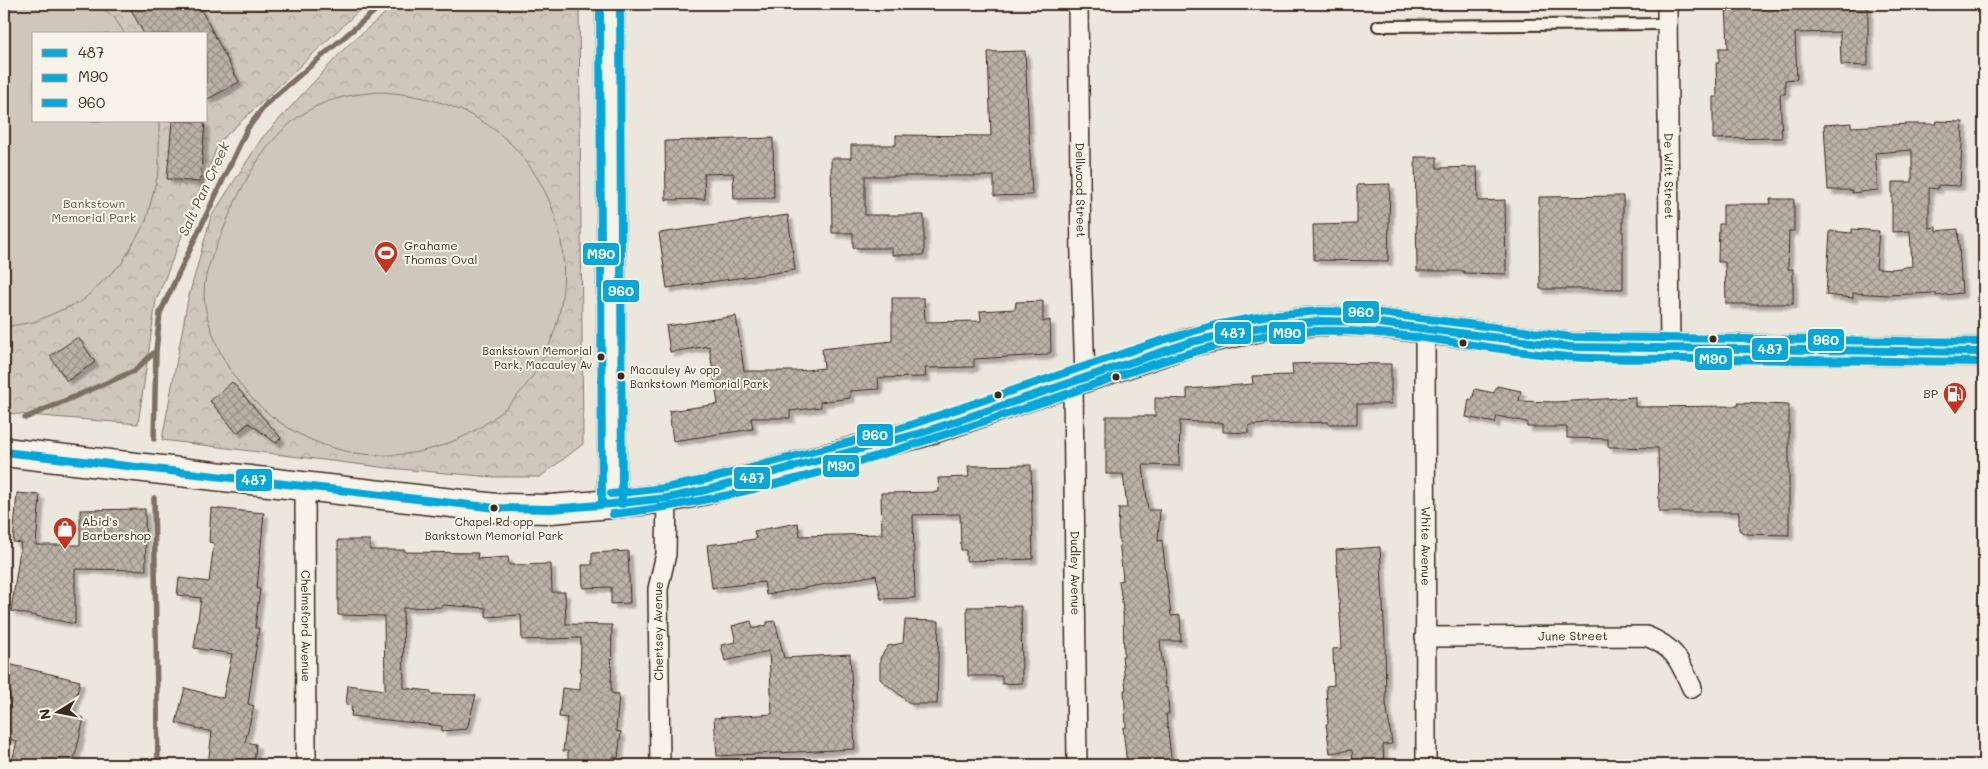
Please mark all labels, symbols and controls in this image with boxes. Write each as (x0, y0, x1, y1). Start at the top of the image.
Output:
legend (32, 32, 208, 122)
text: 487 (78, 42, 104, 62)
text: M90 (78, 66, 108, 86)
text: 960 (78, 92, 105, 112)
street label: De Witt Street (1661, 133, 1678, 219)
water label: Salt Pan Creek (173, 138, 234, 239)
street label: Dellwood Street (1073, 142, 1090, 238)
park label: Bankstown Memorial Park (52, 195, 136, 225)
place label: Grahame Thomas Oval (404, 237, 478, 267)
sports icon: Grahame Thomas Oval (373, 240, 399, 274)
line badge: M90 (582, 242, 620, 266)
text: M90 (587, 244, 615, 263)
line badge: 960 (602, 279, 640, 303)
text: 960 (608, 281, 634, 300)
line badge: 960 (1342, 300, 1380, 324)
text: 960 (1348, 302, 1374, 321)
line badge: 487 (1214, 321, 1252, 345)
line badge: M90 (1268, 321, 1306, 345)
text: 487 (1220, 323, 1246, 342)
text: M90 (1273, 323, 1301, 342)
line badge: 960 (1807, 328, 1845, 352)
text: 960 (1813, 330, 1839, 349)
unlabelled marker (1708, 334, 1718, 344)
line badge: 487 (1751, 337, 1789, 361)
unlabelled marker (1458, 338, 1468, 348)
text: 487 (1757, 339, 1783, 358)
place label: Bankstown Memorial Park, Macauley Av (482, 343, 592, 372)
line badge: M90 (1694, 347, 1733, 371)
text: M90 (1699, 349, 1727, 368)
marker: Bankstown Memorial Park, Macauley Av (596, 352, 606, 362)
place label: Macauley Av opp Bankstown Memorial Park (630, 362, 768, 391)
marker: Macauley Av opp Bankstown Memorial Park (616, 371, 626, 381)
unlabelled marker (1111, 372, 1121, 382)
fuel station icon: BP (1942, 381, 1968, 415)
place label: BP (1923, 385, 1938, 401)
unlabelled marker (993, 390, 1003, 400)
line badge: 960 (856, 423, 894, 447)
text: 960 (862, 425, 888, 444)
line badge: M90 (822, 454, 860, 478)
text: M90 (827, 456, 855, 475)
line badge: 487 (733, 466, 771, 490)
line badge: 487 (235, 468, 273, 492)
text: 487 (739, 468, 765, 487)
text: 487 (241, 470, 267, 489)
marker: Chapel Rd opp Bankstown Memorial Park (489, 503, 499, 513)
street label: White Avenue (1418, 506, 1435, 586)
place label: Abid's Barbershop (82, 513, 151, 543)
place label: Chapel Rd opp Bankstown Memorial Park (425, 514, 563, 543)
shop icon: Abid's Barbershop (52, 516, 78, 550)
street label: Dudley Avenue (1068, 531, 1084, 615)
street label: Chelmsford Avenue (298, 570, 315, 682)
street label: Chertsey Avenue (649, 580, 667, 681)
street label: June Street (1538, 627, 1608, 643)
north arrow (32, 686, 82, 736)
text: N (34, 707, 55, 721)

